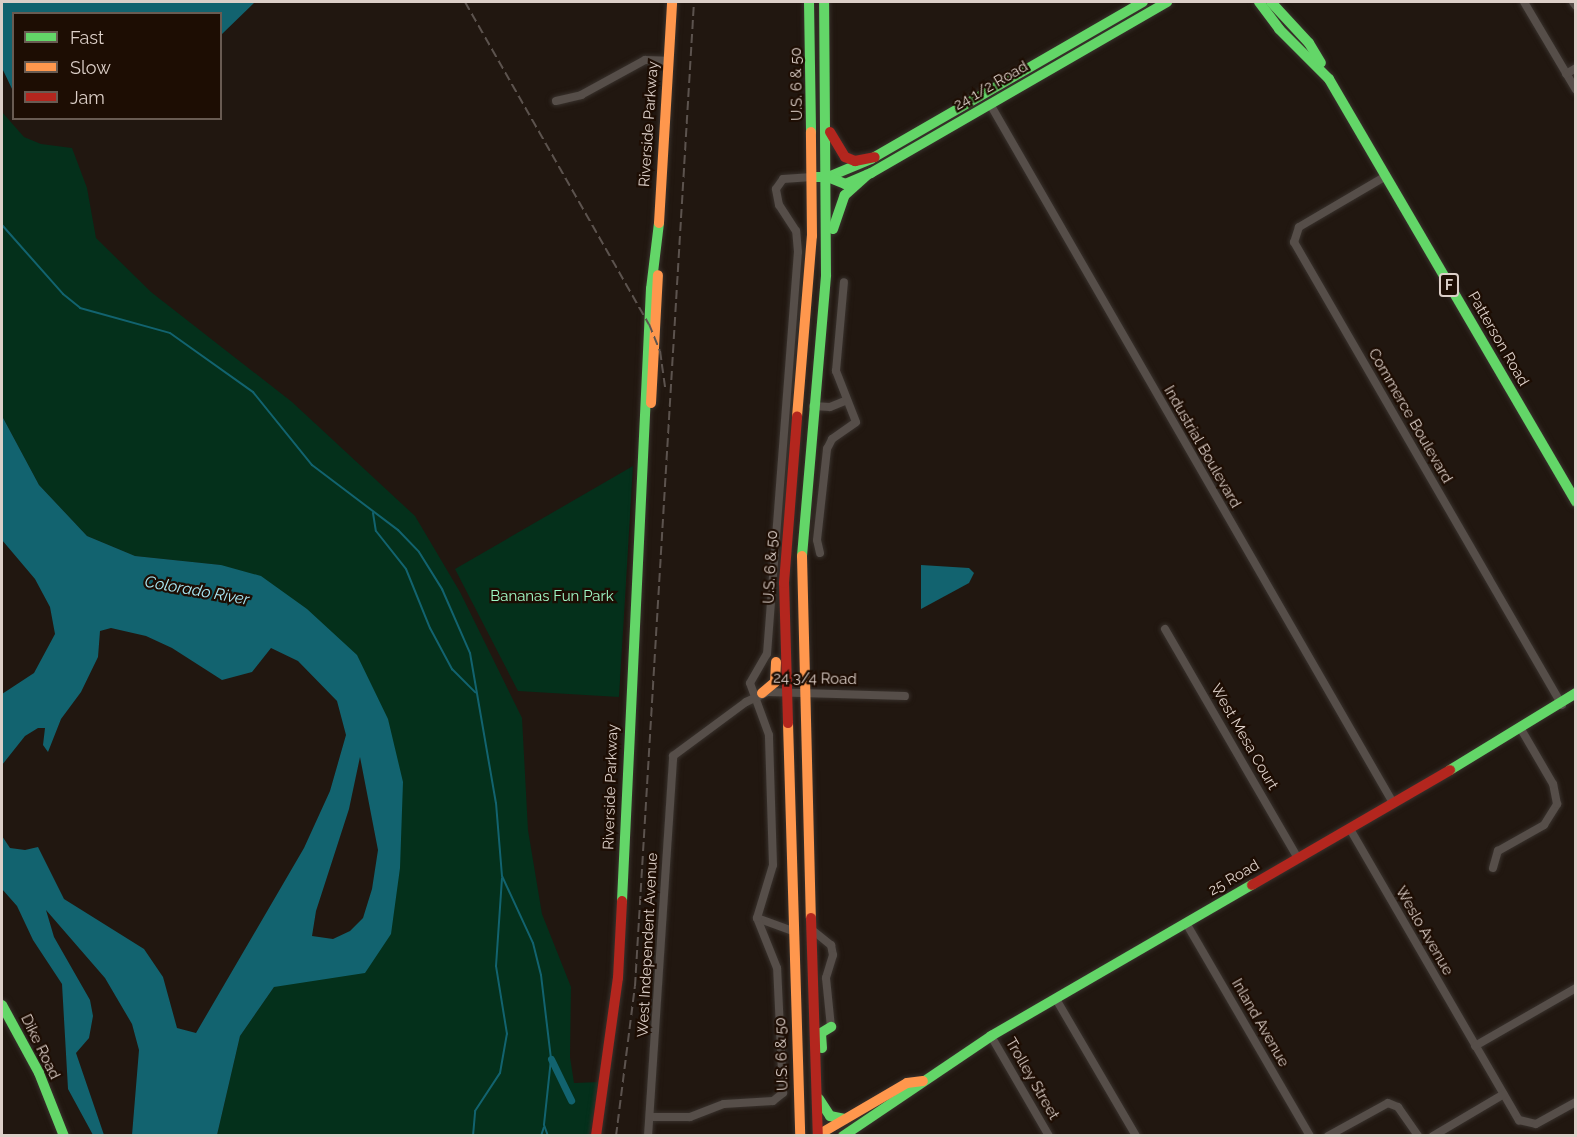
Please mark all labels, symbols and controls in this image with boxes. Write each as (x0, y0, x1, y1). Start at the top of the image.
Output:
legend (12, 12, 222, 120)
text: Fast (70, 27, 104, 48)
street label: U.S. 6 & 50 (787, 47, 807, 121)
text: Slow (70, 57, 111, 78)
street label: 24 1/2 Road (951, 58, 1031, 114)
street label: Riverside Parkway (636, 61, 662, 187)
text: Jam (70, 87, 105, 108)
road number: F (1438, 274, 1460, 296)
street label: Patterson Road (1464, 289, 1532, 389)
street label: Commerce Boulevard (1364, 346, 1456, 486)
street label: Industrial Boulevard (1160, 383, 1244, 511)
street label: U.S. 6 & 50 (760, 530, 782, 604)
water label: Colorado River (143, 572, 251, 610)
park label: Bananas Fun Park (490, 588, 614, 606)
street label: 24 3/4 Road (773, 669, 857, 689)
street label: West Mesa Court (1206, 681, 1282, 793)
street label: Riverside Parkway (600, 724, 622, 850)
street label: West Independent Avenue (634, 852, 662, 1038)
street label: 25 Road (1205, 856, 1263, 900)
street label: Weslo Avenue (1391, 883, 1457, 979)
street label: Inland Avenue (1227, 976, 1293, 1070)
street label: Dike Road (17, 1012, 63, 1082)
street label: U.S. 6 & 50 (772, 1017, 792, 1091)
street label: Trolley Street (1001, 1035, 1063, 1123)

